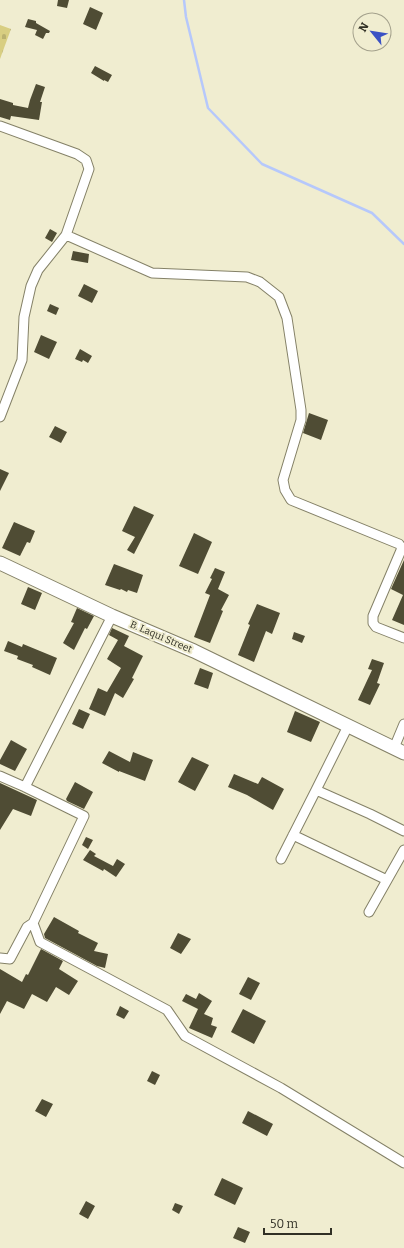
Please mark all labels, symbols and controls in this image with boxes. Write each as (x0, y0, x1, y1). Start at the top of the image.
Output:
north arrow (352, 12, 392, 52)
text: N (356, 20, 372, 34)
street label: B. Laqui Street (128, 619, 194, 656)
scale bar (264, 1210, 331, 1236)
text: 50 m (270, 1217, 299, 1231)

